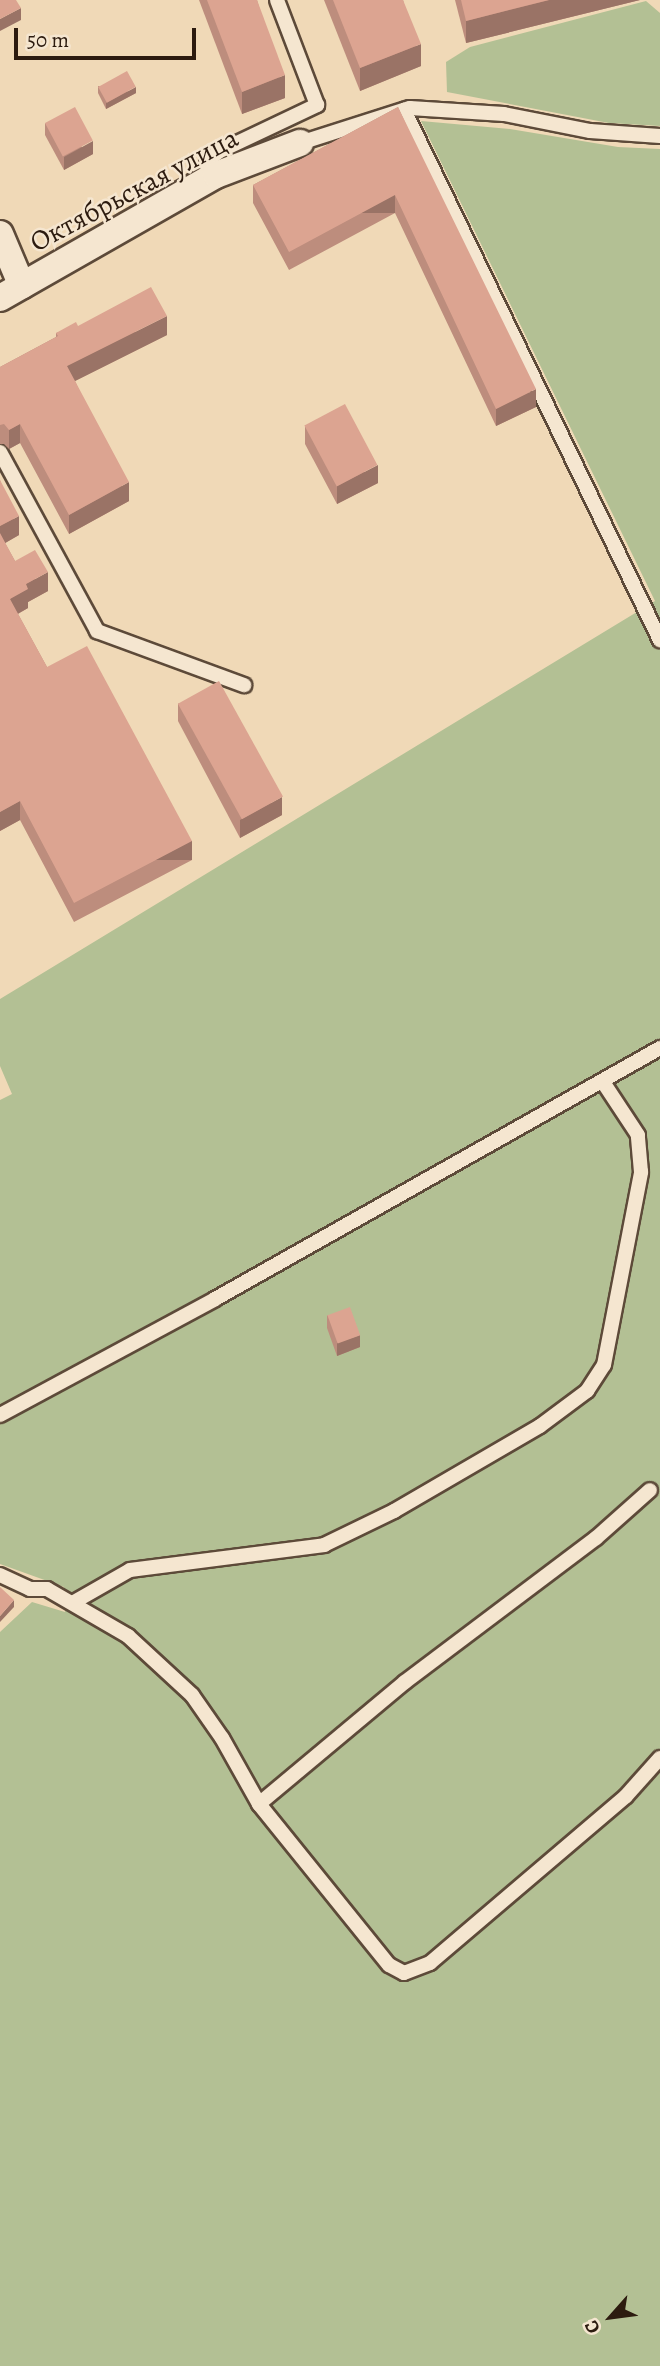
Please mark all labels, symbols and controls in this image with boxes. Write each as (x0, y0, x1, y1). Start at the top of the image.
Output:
scale bar (18, 14, 200, 58)
text: 50 m (27, 26, 69, 54)
street label: Октябрьская улица (24, 121, 244, 259)
north arrow (576, 2282, 646, 2352)
text: С (578, 2316, 607, 2338)

